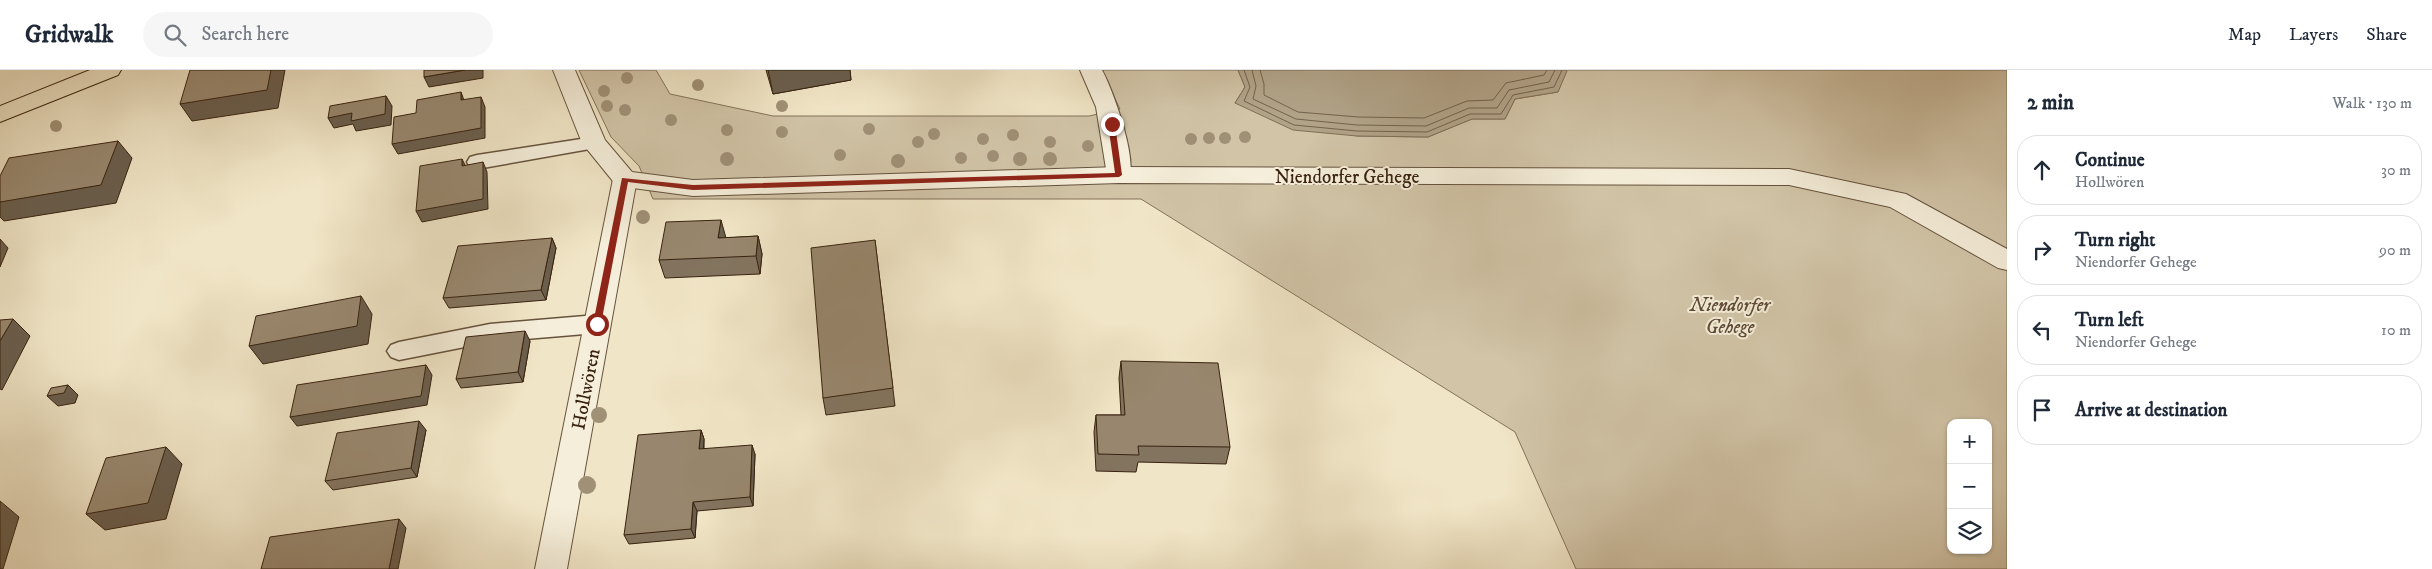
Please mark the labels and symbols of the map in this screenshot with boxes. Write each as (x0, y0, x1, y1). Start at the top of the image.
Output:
route end (1101, 113, 1124, 136)
street label: Niendorfer Gehege (1275, 166, 1419, 189)
park label: Niendorfer Gehege (1689, 294, 1772, 339)
route start (586, 313, 609, 336)
street label: Hollwören (567, 347, 606, 432)

